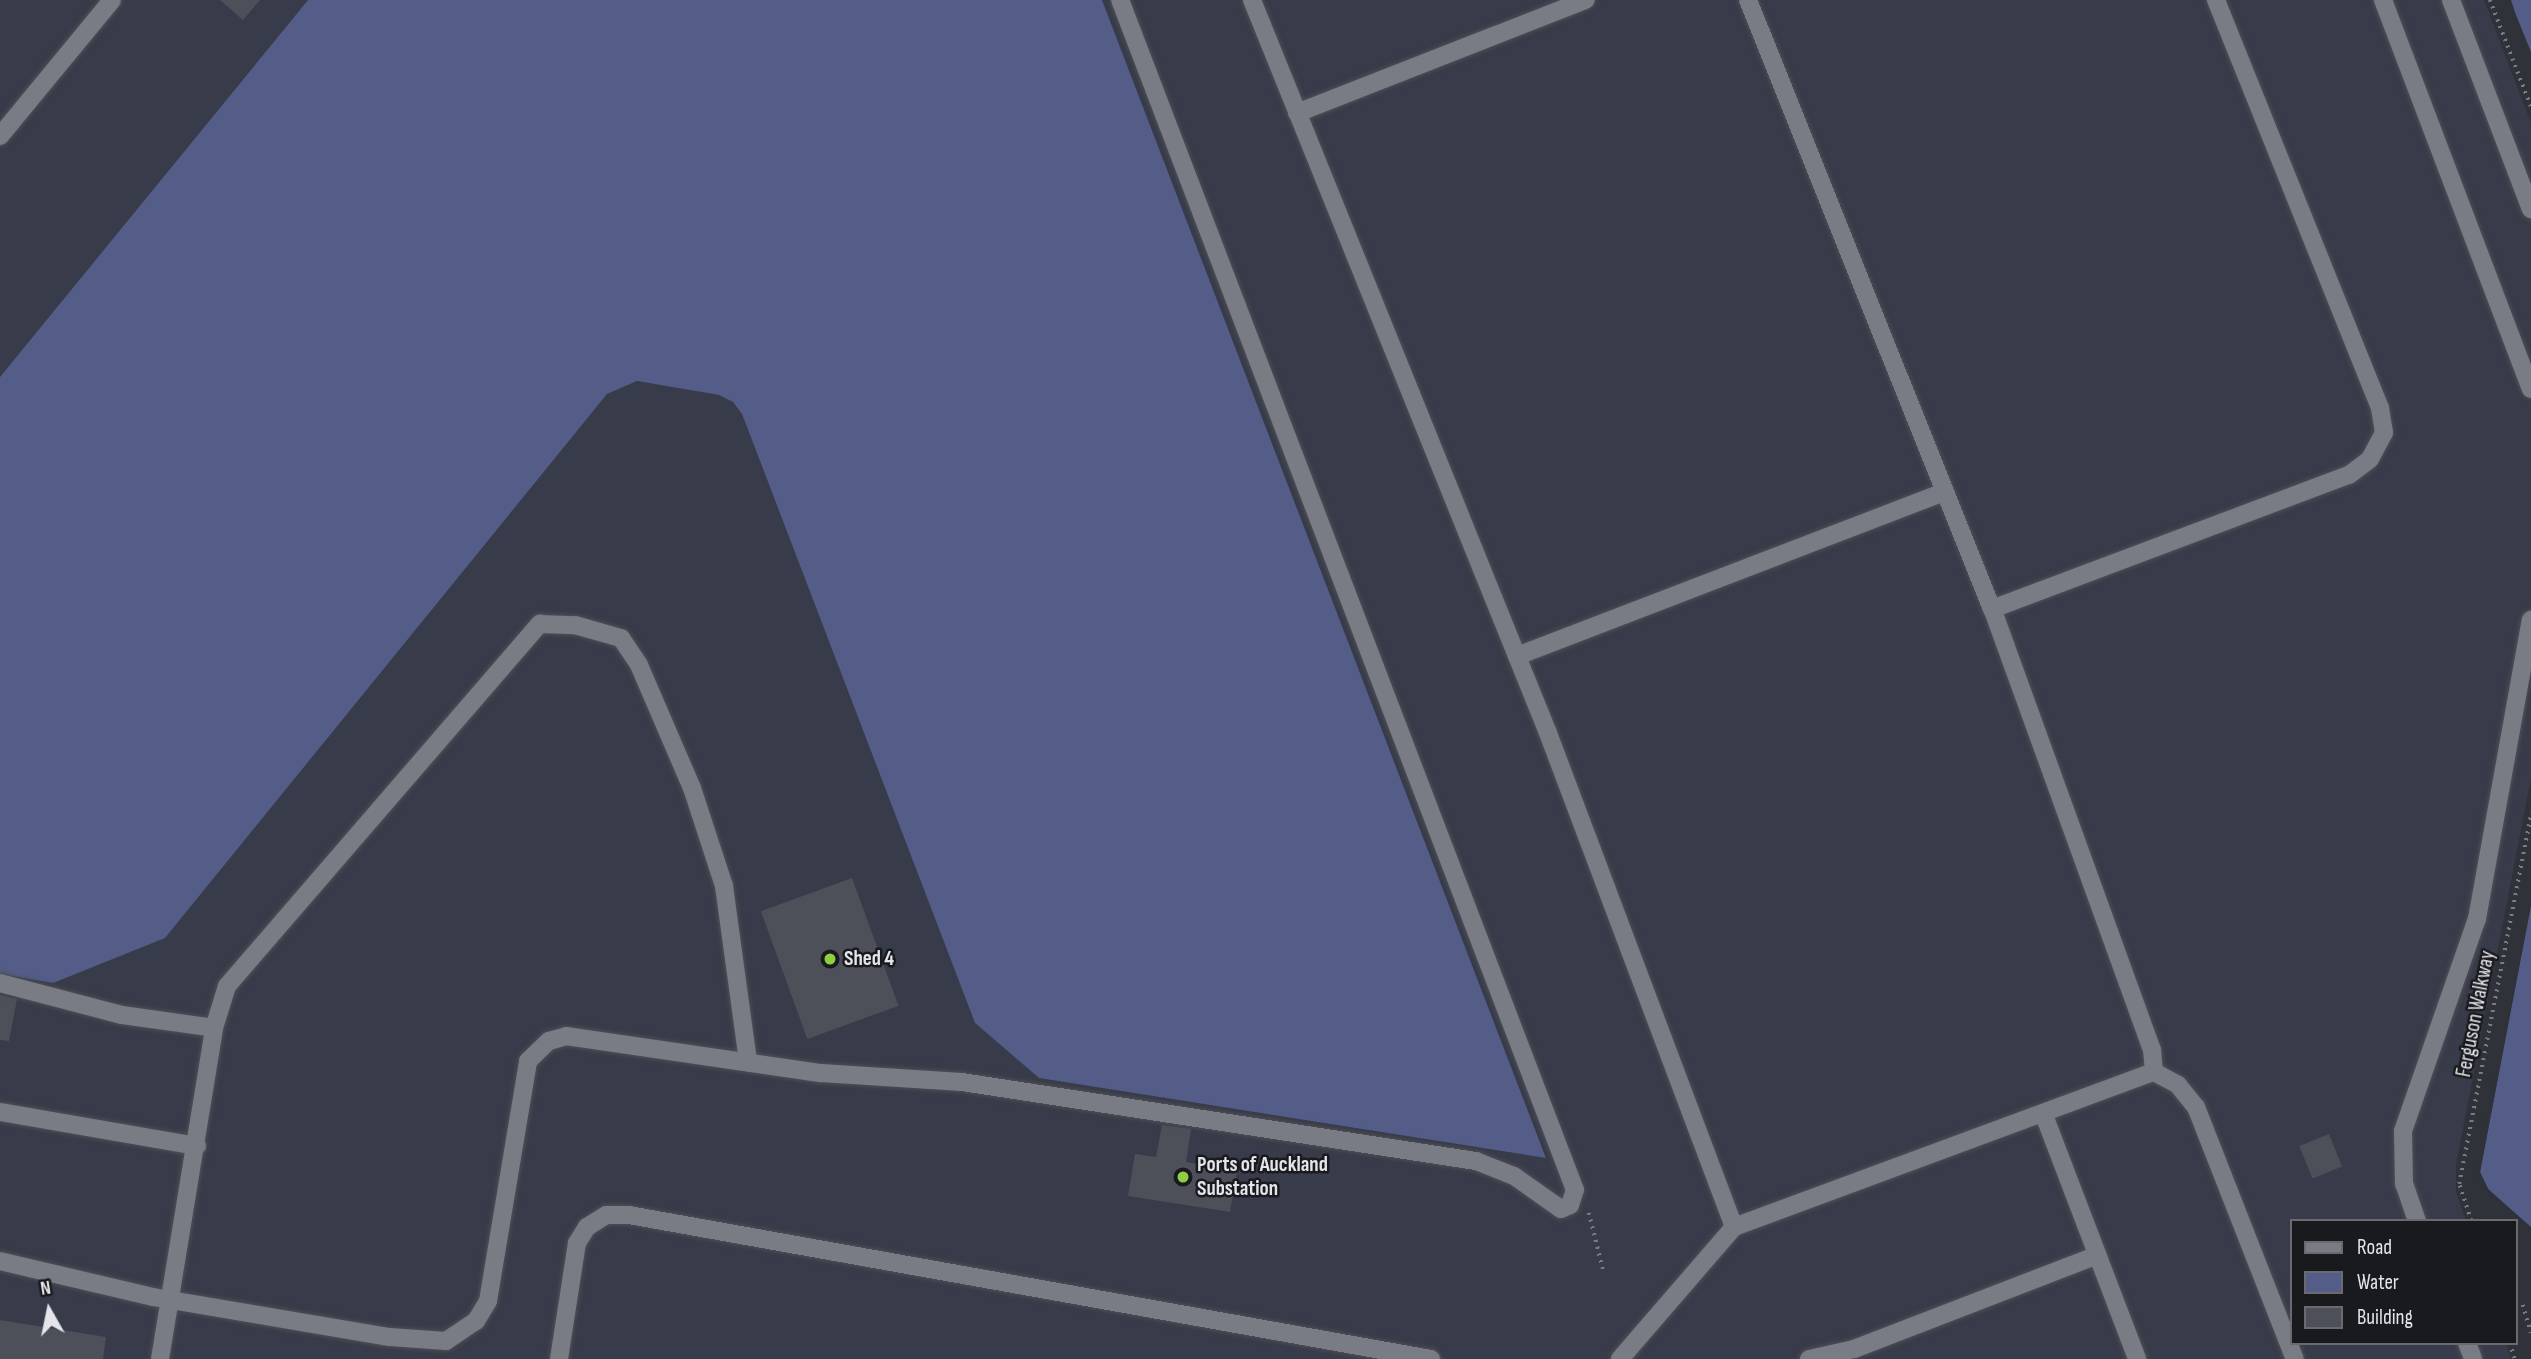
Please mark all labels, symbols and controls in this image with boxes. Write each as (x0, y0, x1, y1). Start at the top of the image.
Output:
place label: Shed 4 (844, 946, 894, 972)
street label: Ferguson Walkway (2451, 949, 2501, 1079)
marker: Shed 4 (822, 951, 838, 967)
place label: Ports of Auckland Substation (1197, 1152, 1328, 1202)
marker: Ports of Auckland Substation (1175, 1169, 1191, 1185)
legend (2290, 1219, 2517, 1345)
text: Road (2357, 1235, 2392, 1260)
text: Water (2357, 1270, 2399, 1295)
north arrow (14, 1275, 84, 1345)
text: N (39, 1277, 52, 1301)
text: Building (2357, 1305, 2413, 1330)

